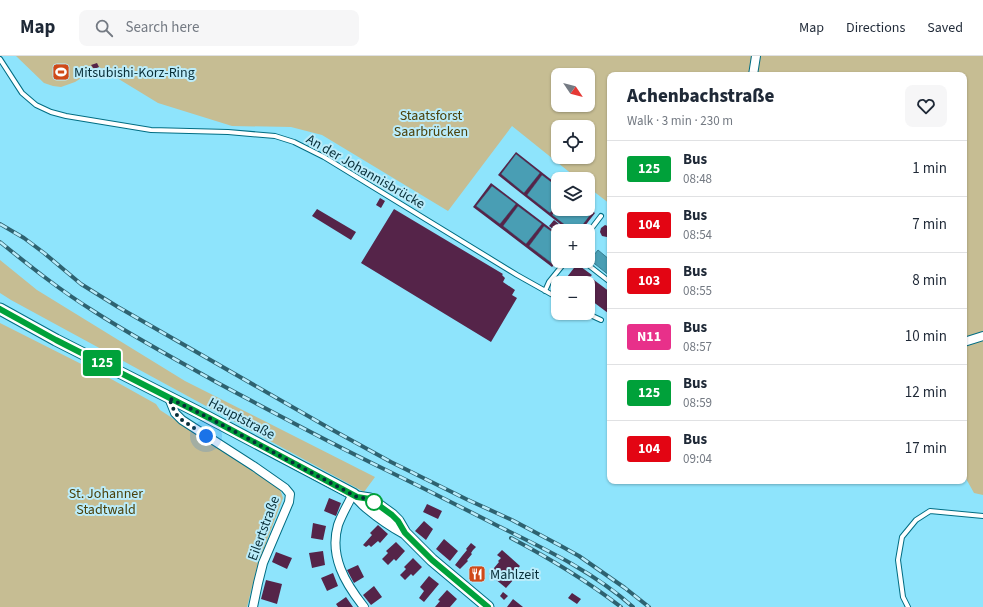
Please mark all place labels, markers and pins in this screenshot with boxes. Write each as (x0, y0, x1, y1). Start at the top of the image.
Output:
sports icon: Mitsubishi-Korz-Ring (51, 62, 71, 82)
place label: Mitsubishi-Korz-Ring (74, 63, 195, 83)
unlabelled marker (365, 493, 383, 511)
restaurant icon: Mahlzeit (467, 564, 487, 584)
place label: Mahlzeit (490, 565, 540, 585)

